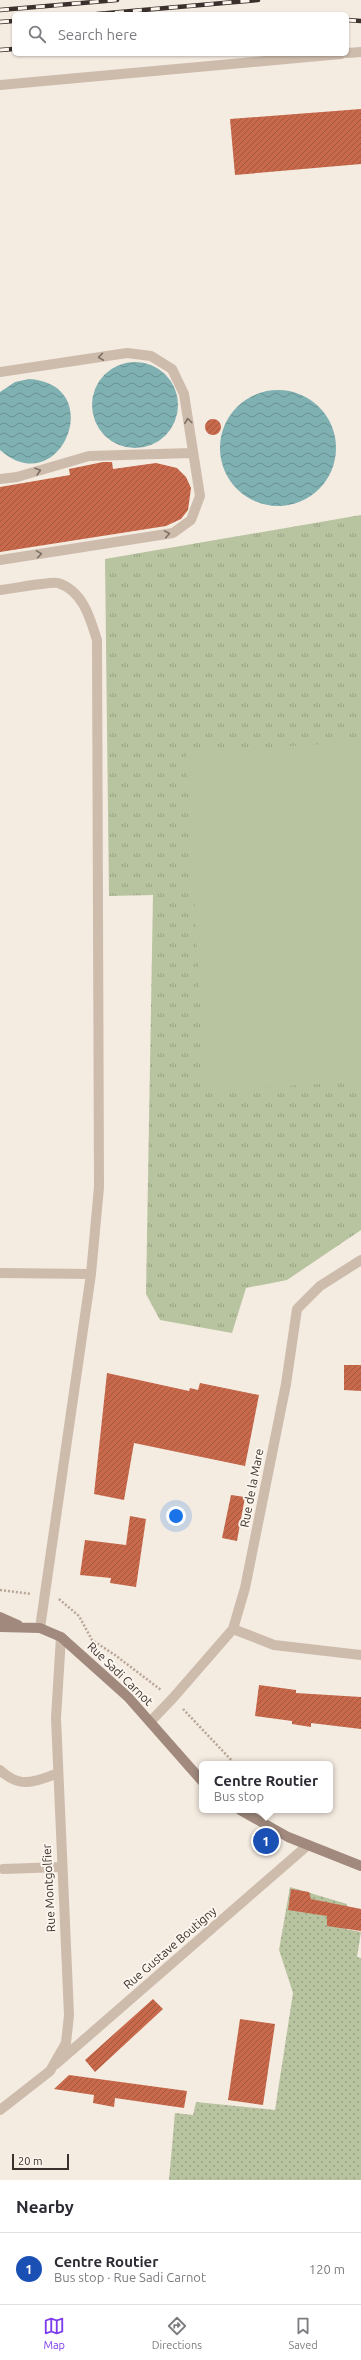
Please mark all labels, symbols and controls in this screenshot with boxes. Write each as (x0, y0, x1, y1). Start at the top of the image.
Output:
search box (12, 12, 349, 56)
icon: search (26, 23, 48, 45)
text: Search here (58, 26, 137, 43)
one-way arrow (98, 352, 104, 361)
one-way arrow (184, 418, 193, 424)
one-way arrow (34, 467, 41, 476)
one-way arrow (164, 530, 170, 539)
one-way arrow (35, 550, 42, 559)
street label: Rue de la Mare (238, 1447, 266, 1528)
your location (166, 1506, 186, 1526)
street label: Rue Sadi Carnot (85, 1639, 156, 1708)
popup (199, 1761, 333, 1813)
text: Centre Routier (214, 1772, 318, 1789)
text: Bus stop (214, 1789, 264, 1803)
pin: 1 (253, 1826, 279, 1856)
street label: Rue Montgolfier (40, 1843, 57, 1933)
street label: Rue Gustave Boutigny (121, 1904, 219, 1991)
scale bar (12, 2152, 69, 2171)
text: 20 m (18, 2155, 42, 2167)
text: Nearby (16, 2197, 74, 2216)
text: Centre Routier (54, 2253, 158, 2270)
text: 1 (25, 2262, 33, 2276)
text: 120 m (309, 2262, 345, 2276)
text: Bus stop · Rue Sadi Carnot (54, 2270, 206, 2284)
tab: Map (43, 2315, 65, 2351)
tab: Directions (152, 2315, 202, 2351)
tab: Saved (288, 2315, 318, 2351)

